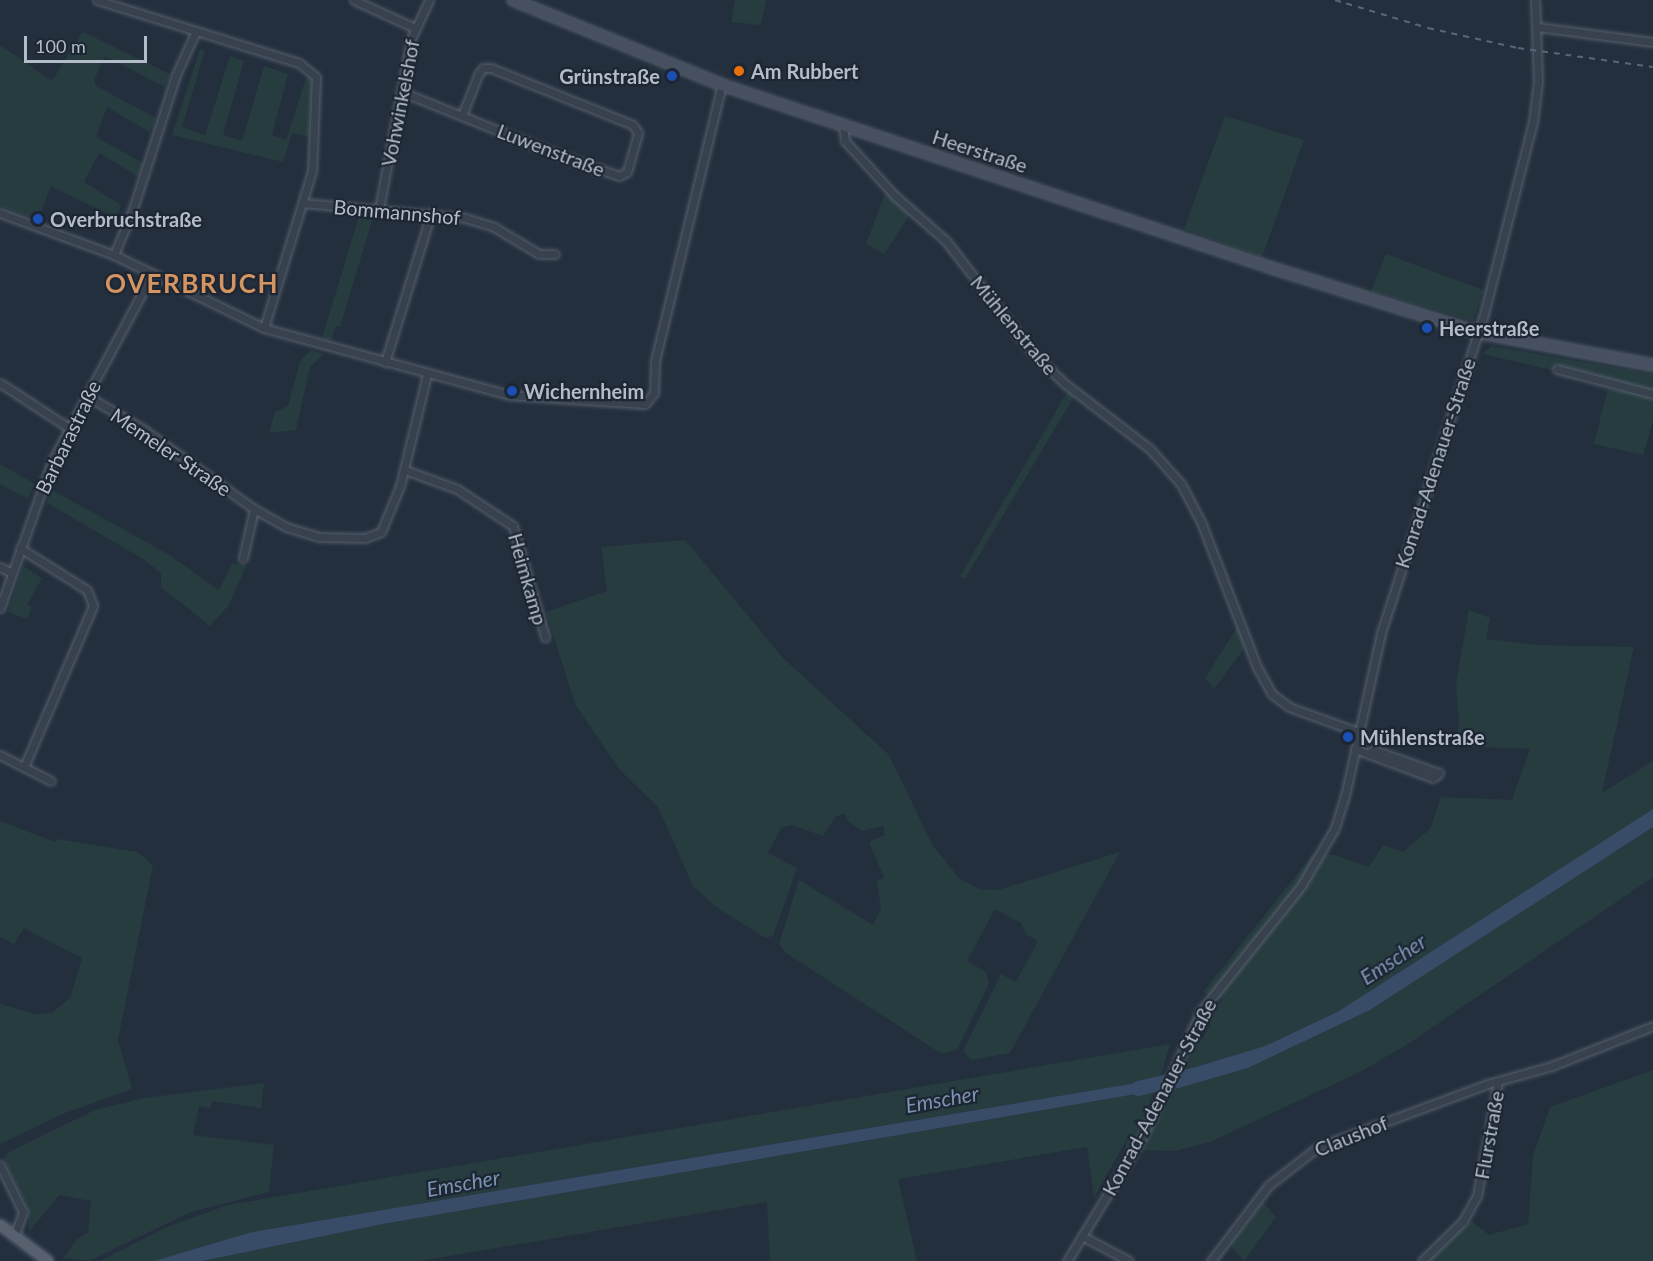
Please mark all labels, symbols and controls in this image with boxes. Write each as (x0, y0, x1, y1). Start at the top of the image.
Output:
scale bar (27, 24, 150, 62)
text: 100 m (35, 35, 86, 57)
street label: Vohwinkelshof (376, 37, 424, 169)
place label: Am Rubbert (751, 59, 858, 83)
place label: Grünstraße (559, 64, 660, 88)
marker: Am Rubbert (732, 64, 746, 78)
marker: Grünstraße (665, 69, 679, 83)
street label: Luwenstraße (494, 119, 608, 181)
street label: Heerstraße (930, 124, 1030, 178)
street label: Bommannshof (333, 195, 461, 229)
place label: Overbruchstraße (50, 207, 202, 231)
marker: Overbruchstraße (31, 212, 45, 226)
district label: OVERBRUCH (105, 268, 279, 300)
street label: Mühlenstraße (966, 270, 1062, 380)
place label: Heerstraße (1439, 316, 1539, 340)
marker: Heerstraße (1420, 321, 1434, 335)
street label: Konrad-Adenauer-Straße (1390, 355, 1480, 571)
street label: Barbarastraße (30, 376, 106, 498)
place label: Wichernheim (524, 379, 644, 403)
marker: Wichernheim (505, 384, 519, 398)
street label: Memeler Straße (106, 403, 236, 501)
street label: Heimkamp (503, 530, 553, 628)
place label: Mühlenstraße (1360, 725, 1485, 749)
marker: Mühlenstraße (1341, 730, 1355, 744)
water label: Emscher (1355, 928, 1431, 990)
street label: Konrad-Adenauer-Straße (1097, 994, 1221, 1200)
water label: Emscher (903, 1080, 981, 1118)
street label: Flurstraße (1469, 1089, 1509, 1181)
street label: Claushof (1311, 1110, 1391, 1162)
water label: Emscher (424, 1164, 502, 1202)

